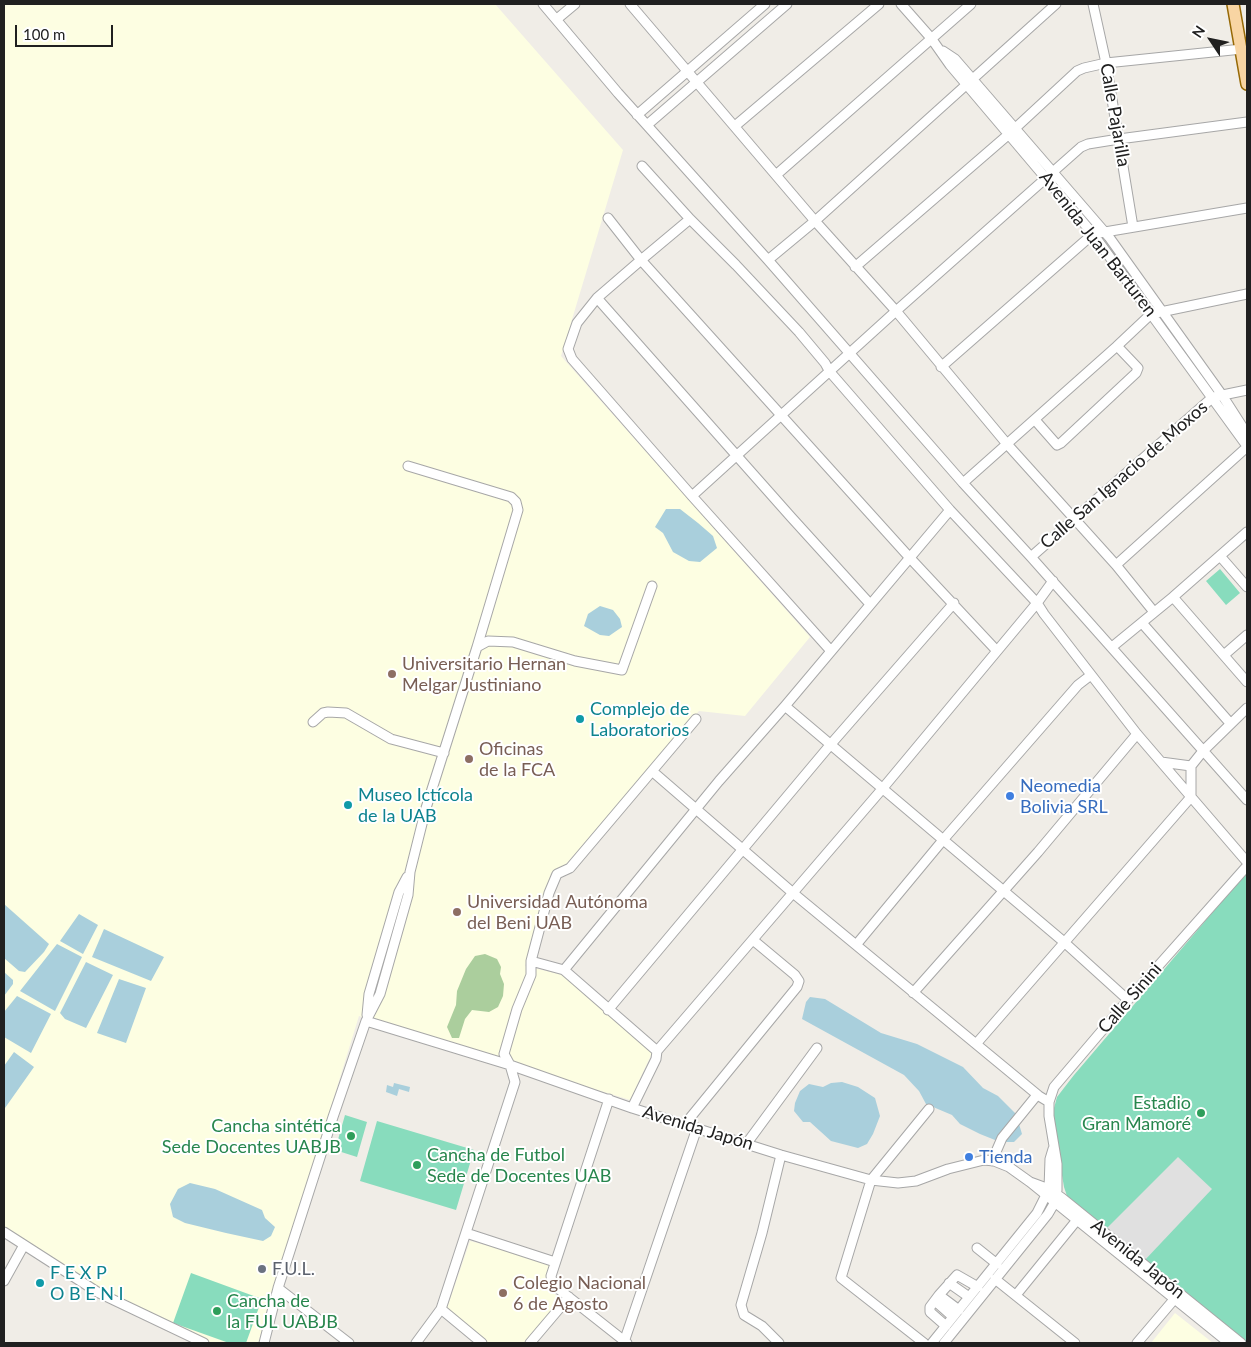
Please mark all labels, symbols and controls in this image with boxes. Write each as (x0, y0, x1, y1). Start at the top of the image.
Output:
scale bar (18, 15, 115, 47)
north arrow (1186, 15, 1236, 65)
text: N (1188, 22, 1208, 41)
text: 100 m (23, 25, 65, 43)
street label: Calle Pajarilla (1095, 62, 1135, 168)
street label: Avenida Juan Barturen (1035, 167, 1161, 321)
street label: Calle San Ignacio de Moxos (1036, 396, 1212, 554)
place label: Universitario Hernan Melgar Justiniano (402, 653, 566, 696)
marker: Universitario Hernan Melgar Justiniano (386, 668, 398, 680)
place label: Complejo de Laboratorios (590, 698, 689, 741)
marker: Complejo de Laboratorios (574, 713, 586, 725)
place label: Oficinas de la FCA (479, 738, 555, 781)
marker: Oficinas de la FCA (463, 753, 475, 765)
place label: Neomedia Bolivia SRL (1020, 775, 1108, 818)
place label: Museo Ictícola de la UAB (358, 784, 473, 826)
marker: Neomedia Bolivia SRL (1004, 790, 1016, 802)
marker: Museo Ictícola de la UAB (342, 799, 354, 811)
place label: Universidad Autónoma del Beni UAB (467, 891, 648, 934)
marker: Universidad Autónoma del Beni UAB (451, 906, 463, 918)
street label: Calle Sinini (1094, 958, 1166, 1038)
place label: Estadio Gran Mamoré (1082, 1092, 1191, 1134)
street label: Avenida Japón (640, 1101, 756, 1155)
marker: Estadio Gran Mamoré (1195, 1107, 1207, 1119)
place label: Cancha sintética Sede Docentes UABJB (162, 1115, 341, 1158)
marker: Cancha sintética Sede Docentes UABJB (345, 1130, 357, 1142)
place label: Cancha de Futbol Sede de Docentes UAB (427, 1144, 611, 1186)
place label: Tienda (979, 1146, 1032, 1168)
marker: Tienda (963, 1151, 975, 1163)
marker: Cancha de Futbol Sede de Docentes UAB (411, 1159, 423, 1171)
street label: Avenida Japón (1087, 1215, 1189, 1303)
place label: F.U.L. (272, 1258, 315, 1280)
place label: F E X P O B E N I (50, 1262, 124, 1304)
marker: F.U.L. (256, 1263, 268, 1275)
place label: Colegio Nacional 6 de Agosto (513, 1272, 646, 1315)
marker: F E X P O B E N I (34, 1277, 46, 1289)
marker: Colegio Nacional 6 de Agosto (497, 1287, 509, 1299)
place label: Cancha de la FUL UABJB (227, 1290, 338, 1332)
marker: Cancha de la FUL UABJB (211, 1305, 223, 1317)

